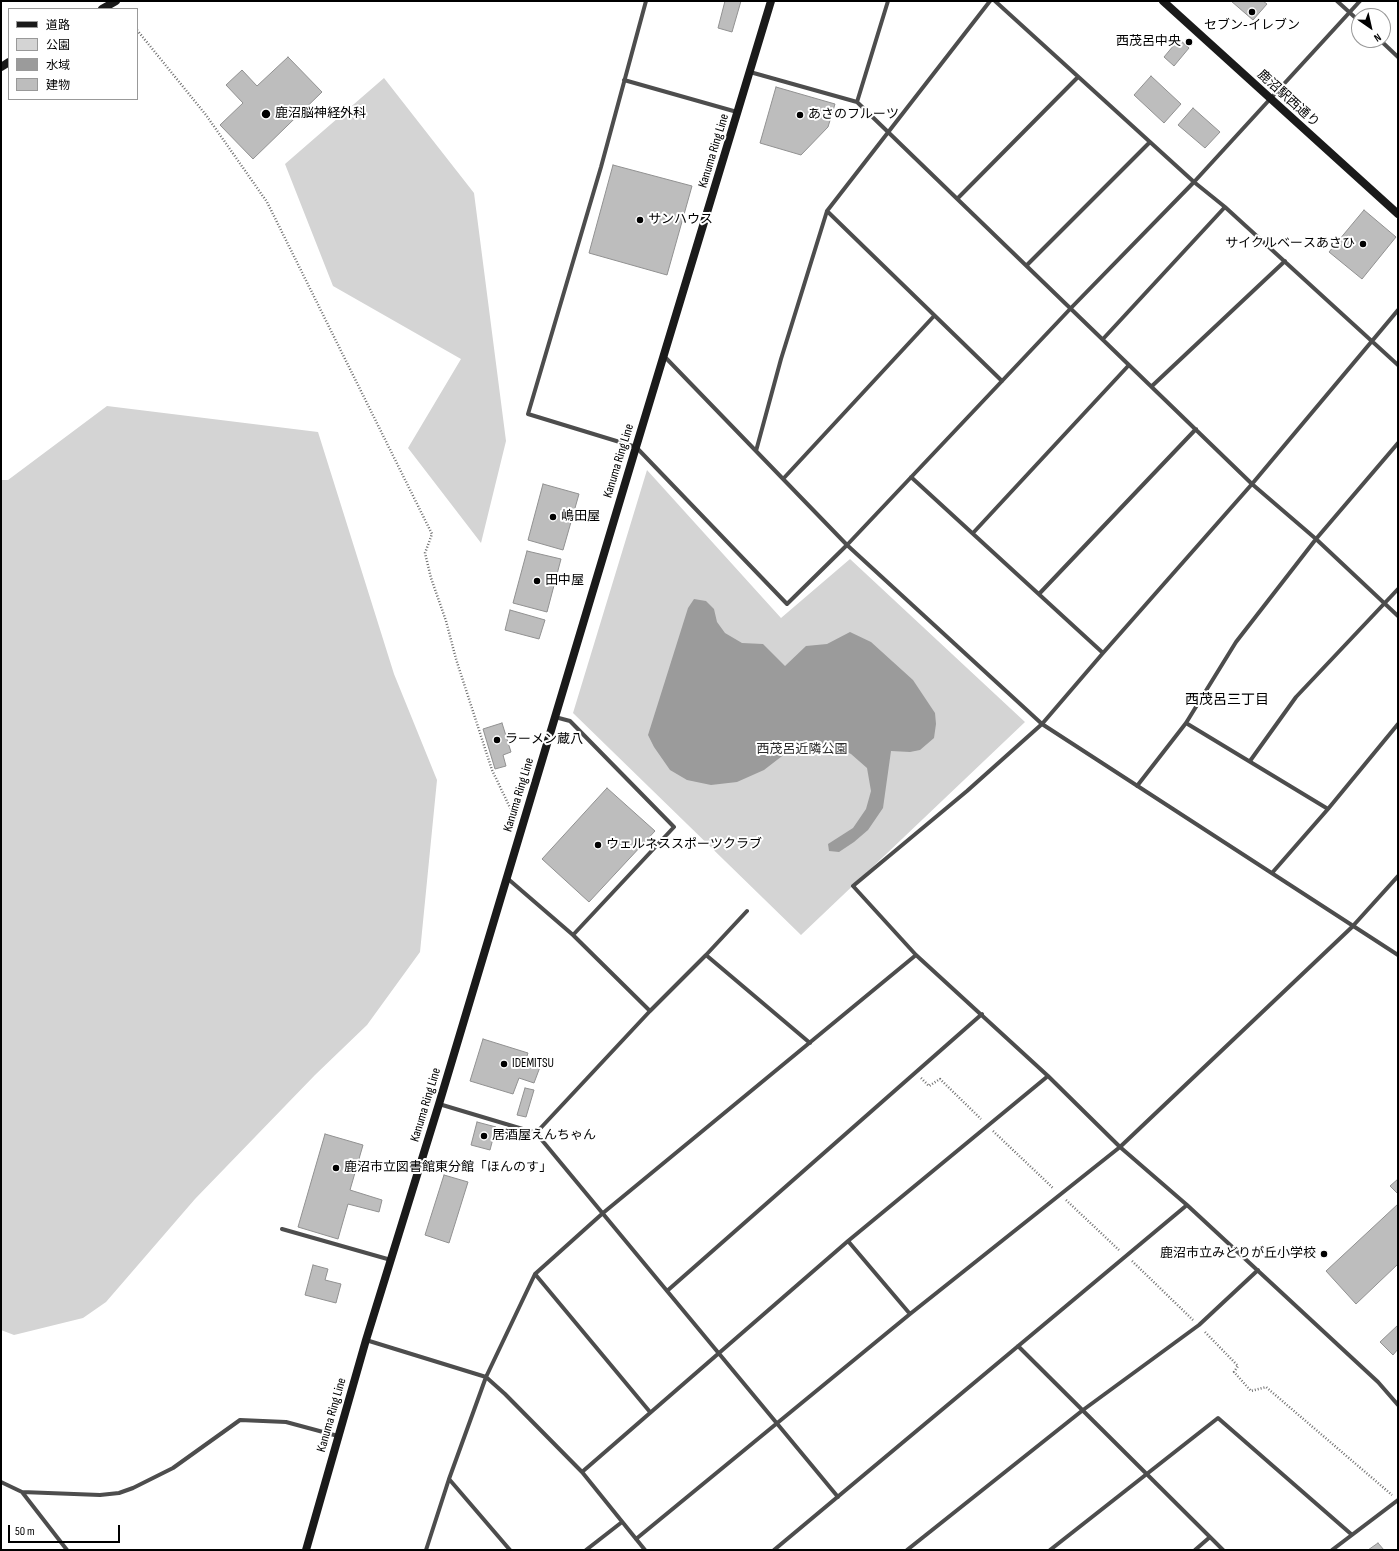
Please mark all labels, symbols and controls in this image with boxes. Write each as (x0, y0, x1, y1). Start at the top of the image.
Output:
marker: セブン-イレブン (1247, 7, 1257, 17)
legend (8, 8, 138, 100)
north arrow (1351, 8, 1391, 48)
text: 道路 (46, 18, 70, 33)
place label: セブン-イレブン (1204, 18, 1300, 34)
text: N (1371, 31, 1384, 45)
place label: 西茂呂中央 (1116, 34, 1181, 50)
marker: 西茂呂中央 (1184, 37, 1194, 47)
text: 公園 (46, 38, 70, 53)
text: 水域 (46, 58, 70, 73)
street label: 鹿沼駅西通り (1254, 67, 1322, 131)
text: 建物 (46, 78, 70, 93)
place label: 鹿沼脳神経外科 (275, 106, 366, 122)
place label: あさのフルーツ (808, 107, 899, 123)
marker: 鹿沼脳神経外科 (260, 108, 272, 120)
marker: あさのフルーツ (795, 110, 805, 120)
street label: Kanuma Ring Line (695, 112, 733, 190)
place label: サンハウス (648, 212, 713, 228)
marker: サンハウス (635, 215, 645, 225)
place label: サイクルベースあさひ (1225, 236, 1355, 252)
marker: サイクルベースあさひ (1358, 239, 1368, 249)
street label: Kanuma Ring Line (600, 422, 638, 500)
place label: 嶋田屋 (561, 509, 600, 525)
marker: 嶋田屋 (548, 512, 558, 522)
place label: 田中屋 (545, 573, 584, 589)
marker: 田中屋 (532, 576, 542, 586)
district label: 西茂呂三丁目 (1185, 692, 1269, 708)
place label: ラーメン蔵八 (505, 732, 583, 748)
marker: ラーメン蔵八 (492, 735, 502, 745)
park label: 西茂呂近隣公園 (757, 742, 847, 758)
street label: Kanuma Ring Line (500, 756, 538, 834)
place label: ウェルネススポーツクラブ (606, 837, 762, 853)
marker: ウェルネススポーツクラブ (593, 840, 603, 850)
place label: IDEMITSU (512, 1056, 554, 1072)
marker: IDEMITSU (499, 1059, 509, 1069)
street label: Kanuma Ring Line (407, 1066, 445, 1144)
place label: 居酒屋えんちゃん (492, 1128, 596, 1144)
marker: 居酒屋えんちゃん (479, 1131, 489, 1141)
place label: 鹿沼市立図書館東分館「ほんのす」 (344, 1160, 552, 1176)
marker: 鹿沼市立図書館東分館「ほんのす」 (331, 1163, 341, 1173)
place label: 鹿沼市立みどりが丘小学校 (1160, 1246, 1316, 1262)
marker: 鹿沼市立みどりが丘小学校 (1319, 1249, 1329, 1259)
street label: Kanuma Ring Line (314, 1376, 350, 1454)
scale bar (10, 1517, 122, 1543)
text: 50 m (15, 1524, 35, 1539)

